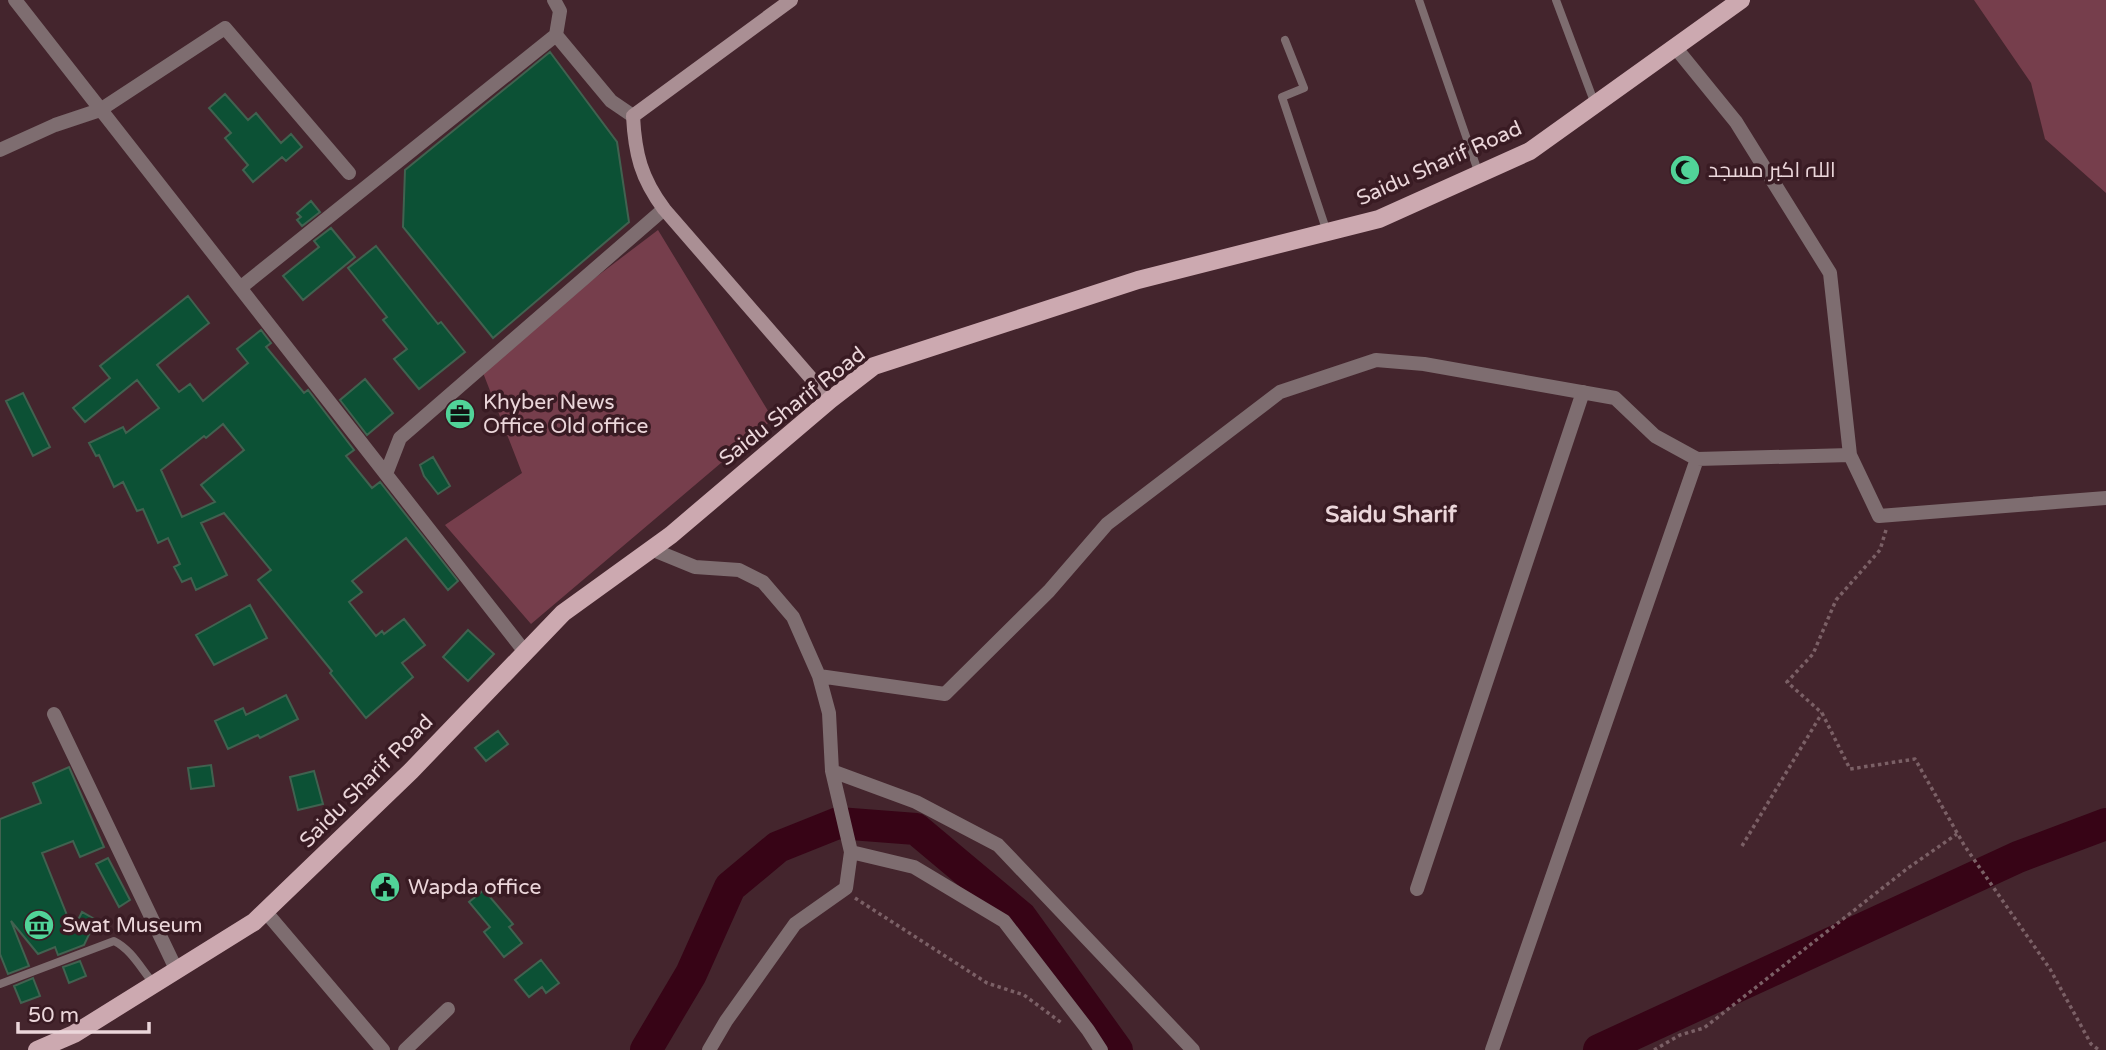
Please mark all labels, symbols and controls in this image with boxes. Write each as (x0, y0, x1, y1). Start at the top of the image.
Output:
street label: Saidu Sharif Road (1353, 116, 1526, 211)
mosque icon: اللہ اکبر مسجد (1668, 153, 1702, 187)
place label: اللہ اکبر مسجد (1708, 158, 1836, 183)
street label: Saidu Sharif Road (714, 342, 870, 471)
place label: Khyber News Office Old office (483, 390, 648, 439)
office icon: Khyber News Office Old office (443, 397, 477, 431)
district label: Saidu Sharif (1325, 501, 1458, 529)
street label: Saidu Sharif Road (294, 709, 438, 853)
public building icon: Wapda office (368, 870, 402, 904)
place label: Wapda office (408, 875, 541, 900)
museum icon: Swat Museum (22, 908, 56, 942)
place label: Swat Museum (62, 913, 203, 938)
scale bar (18, 990, 149, 1034)
text: 50 m (28, 1003, 79, 1028)

